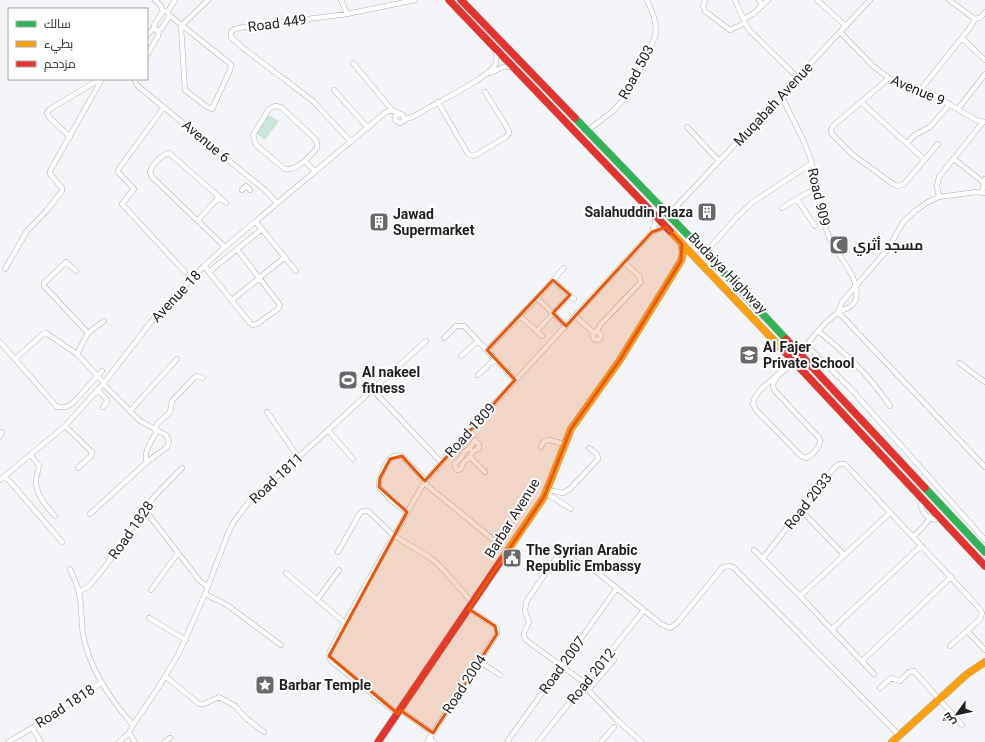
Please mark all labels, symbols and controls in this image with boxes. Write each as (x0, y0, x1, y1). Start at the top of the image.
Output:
legend (8, 8, 148, 80)
street label: Road 449 (247, 11, 307, 35)
text: سالك (44, 17, 71, 31)
text: بطيء (44, 37, 73, 54)
street label: Road 503 (615, 42, 657, 102)
text: مزدحم (44, 57, 76, 72)
street label: Muqabah Avenue (730, 59, 816, 149)
street label: Avenue 9 (889, 71, 947, 109)
street label: Avenue 6 (179, 117, 233, 166)
street label: Road 909 (805, 166, 833, 228)
building icon: Salahuddin Plaza (696, 201, 718, 223)
place label: Salahuddin Plaza (584, 204, 694, 220)
place label: Jawad Supermarket (393, 206, 475, 238)
building icon: Jawad Supermarket (368, 211, 390, 233)
street label: Budaiya Highway (685, 229, 771, 317)
mosque icon: مسجد أثري (828, 234, 850, 256)
place label: مسجد أثري (853, 236, 923, 256)
street label: Avenue 18 (148, 267, 204, 325)
place label: Al Fajer Private School (763, 339, 854, 371)
school or university icon: Al Fajer Private School (738, 344, 760, 366)
place label: Al nakeel fitness (362, 364, 420, 396)
sports icon: Al nakeel fitness (337, 369, 359, 391)
street label: Road 1809 (442, 400, 498, 460)
street label: Road 1811 (246, 449, 306, 507)
street label: Road 2033 (781, 470, 835, 532)
street label: Barbar Avenue (481, 475, 543, 561)
street label: Road 1828 (105, 498, 157, 562)
place label: The Syrian Arabic Republic Embassy (526, 542, 642, 574)
public building icon: The Syrian Arabic Republic Embassy (501, 547, 523, 569)
street label: Road 2007 (536, 633, 588, 697)
street label: Road 2012 (564, 645, 618, 707)
street label: Road 2004 (439, 651, 489, 716)
place icon: Barbar Temple (254, 674, 276, 696)
place label: Barbar Temple (279, 677, 371, 693)
street label: Road 1818 (33, 681, 98, 731)
north arrow (937, 694, 977, 734)
text: ش (940, 710, 958, 729)

